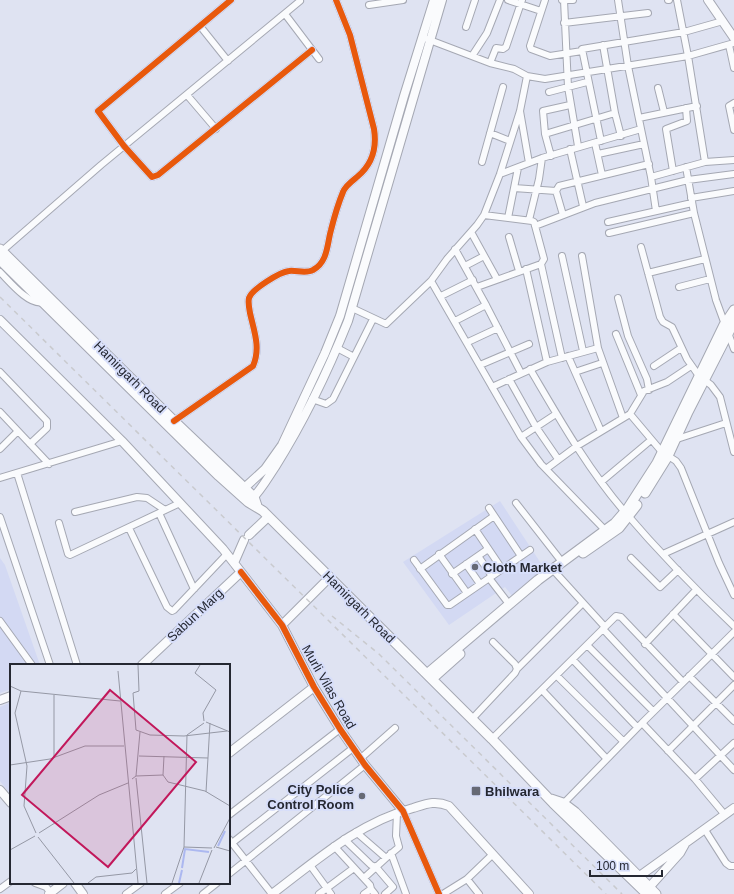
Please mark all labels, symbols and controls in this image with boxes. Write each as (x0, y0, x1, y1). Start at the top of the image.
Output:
street label: Hamirgarh Road (91, 338, 169, 416)
place label: Cloth Market (483, 560, 562, 575)
marker: Cloth Market (470, 562, 480, 572)
street label: Hamirgarh Road (320, 568, 398, 646)
street label: Sabun Marg (164, 585, 226, 645)
street label: Murli Vilas Road (299, 642, 359, 732)
inset map (10, 664, 230, 884)
place label: City Police Control Room (267, 782, 354, 812)
place label: Bhilwara (485, 784, 540, 799)
marker: Bhilwara (470, 785, 482, 797)
marker: City Police Control Room (357, 791, 367, 801)
scale bar (590, 852, 662, 878)
text: 100 m (596, 859, 629, 873)

